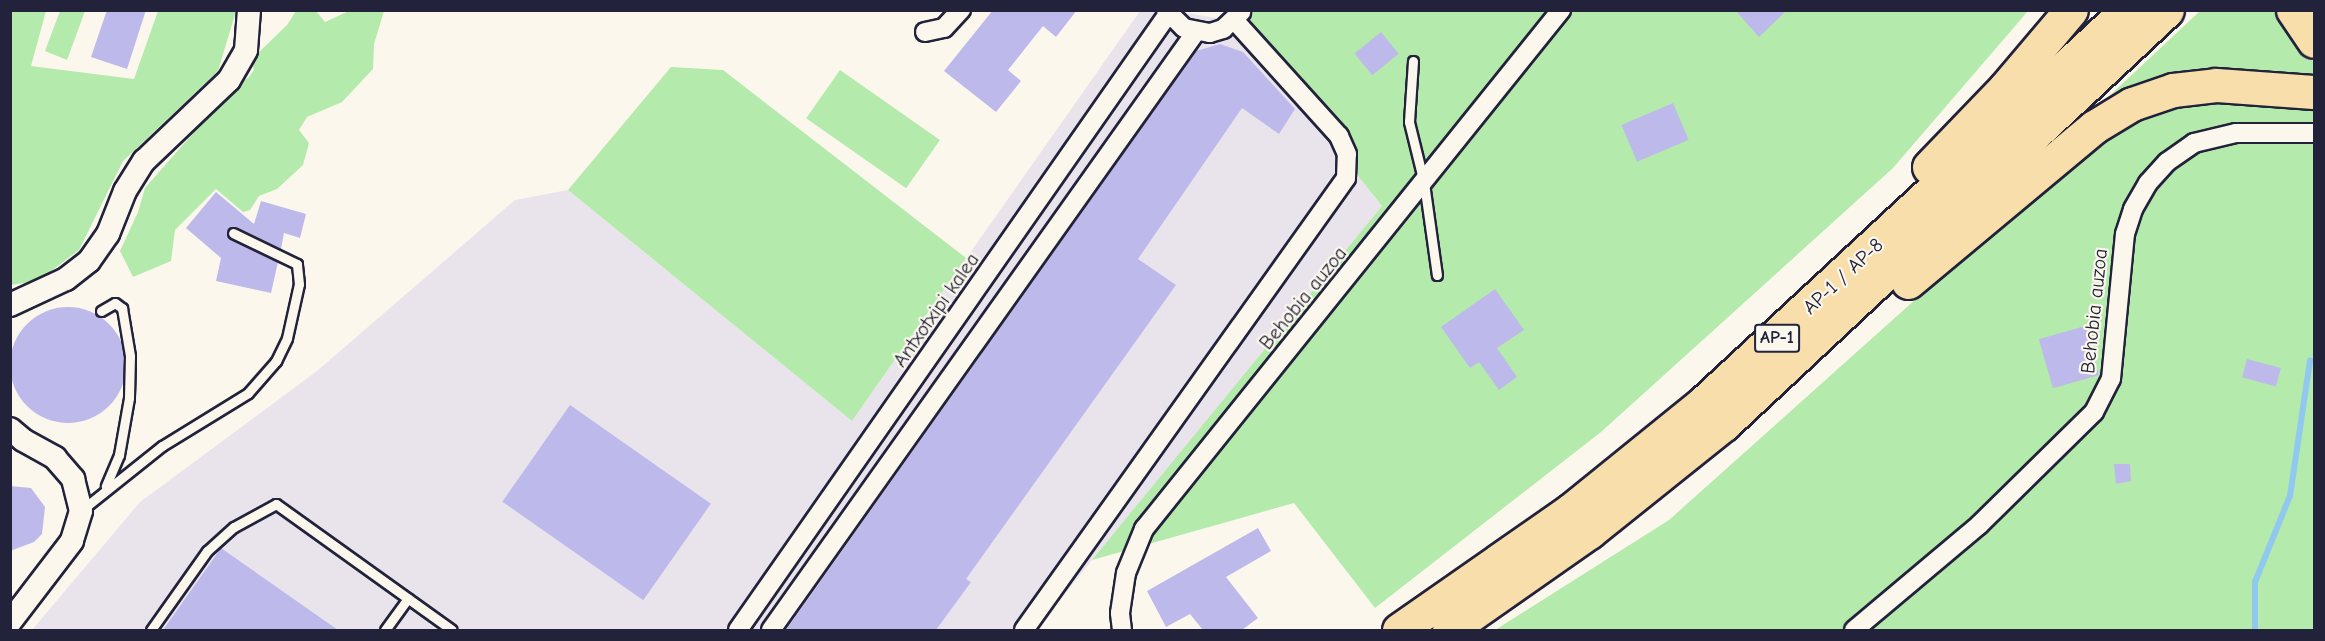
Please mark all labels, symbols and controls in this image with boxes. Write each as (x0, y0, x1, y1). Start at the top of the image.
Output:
street label: AP-1 / AP-8 (1798, 233, 1888, 319)
street label: Behobia auzoa (1254, 242, 1352, 354)
street label: Behobia auzoa (2076, 247, 2112, 375)
street label: Antxotxipi kalea (888, 248, 984, 372)
road number: AP-1 (1753, 323, 1801, 353)

